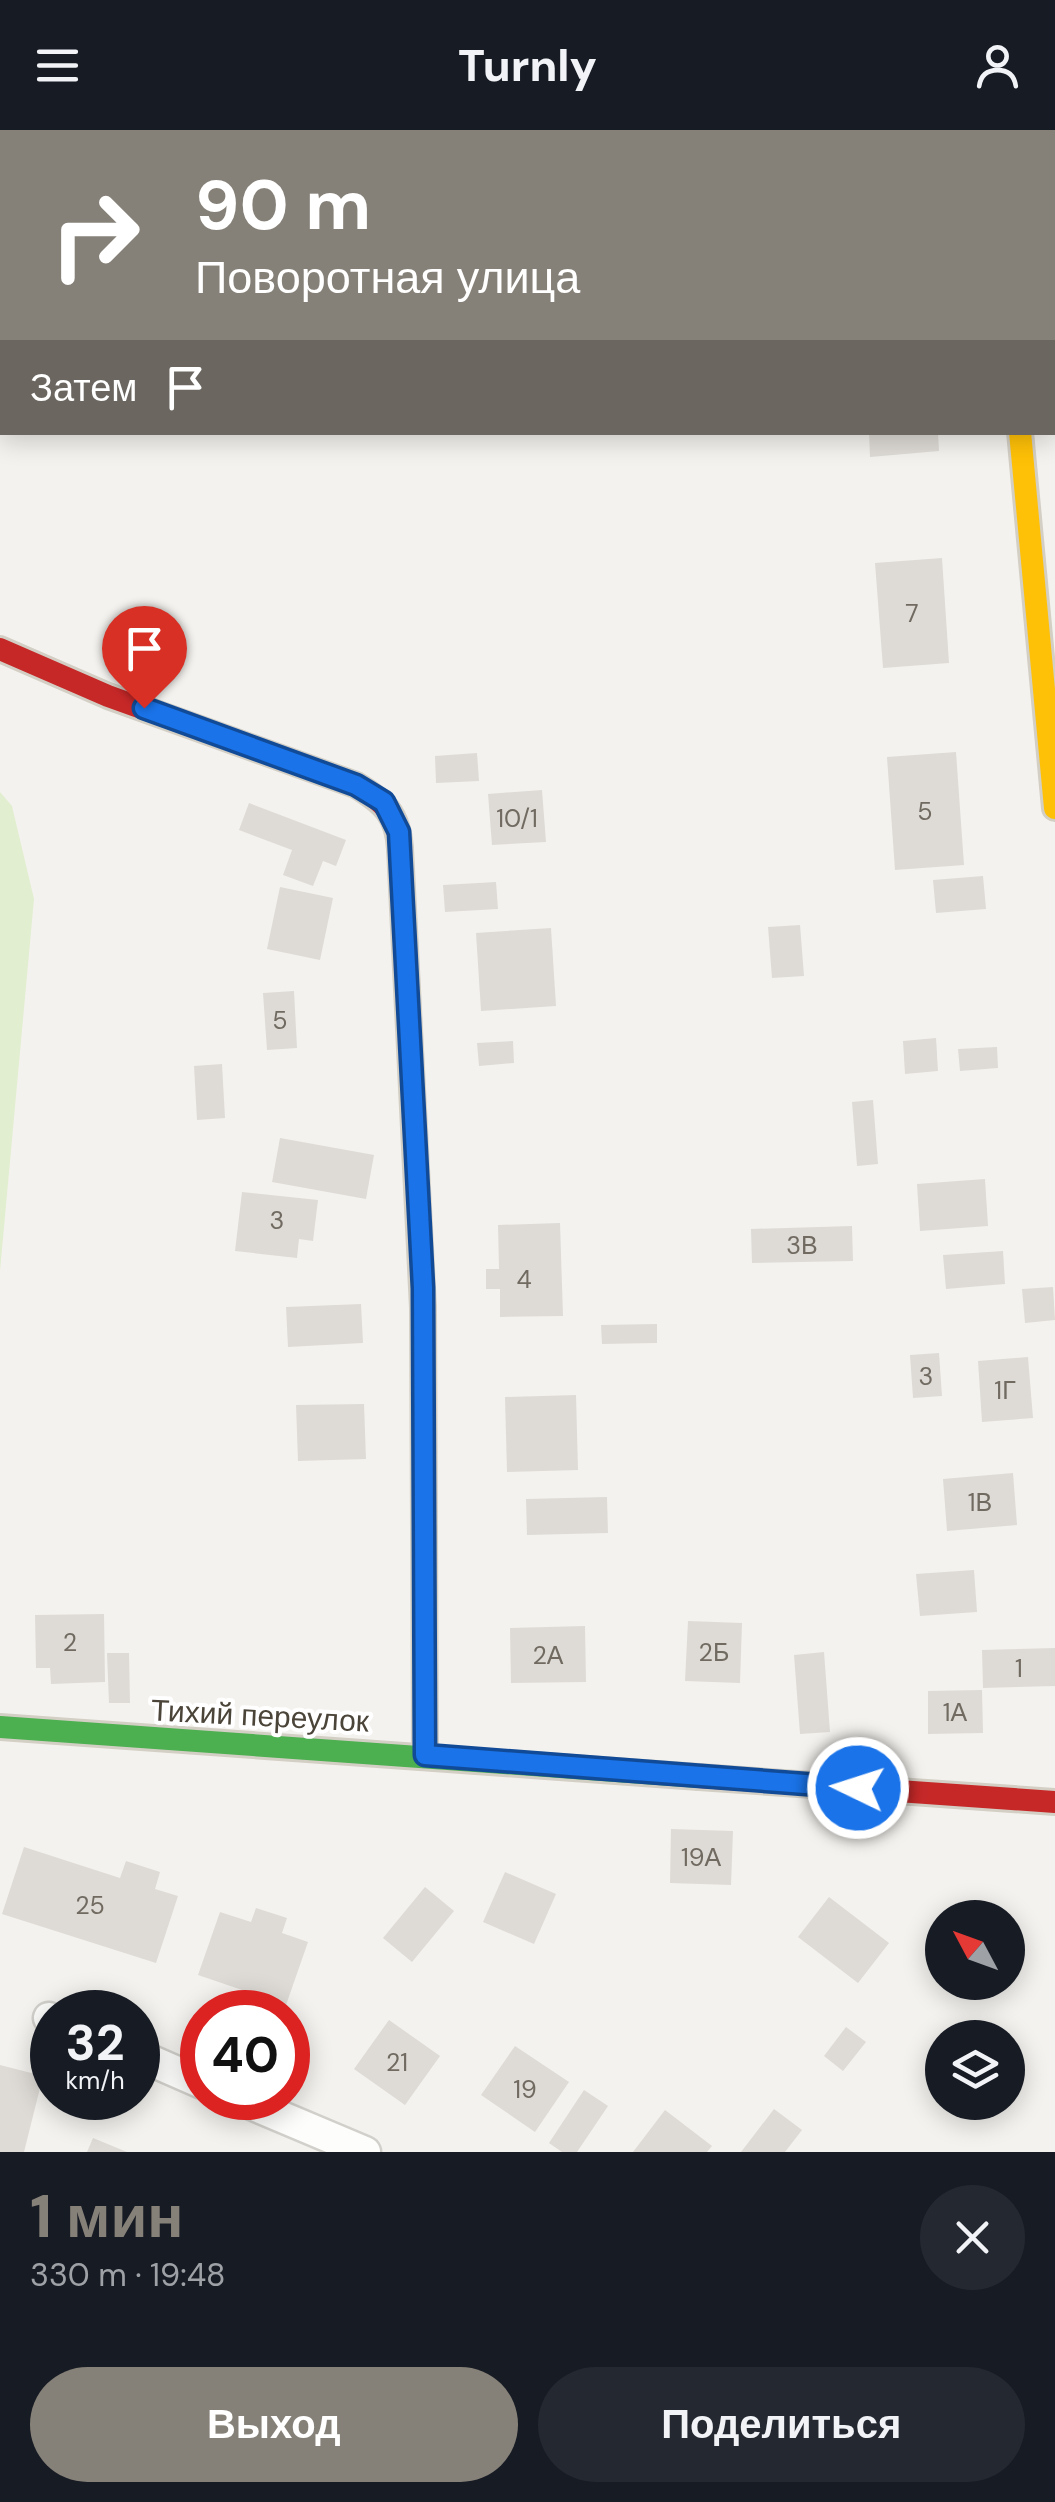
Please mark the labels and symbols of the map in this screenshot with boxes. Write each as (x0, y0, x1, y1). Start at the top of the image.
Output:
house number: 7 (905, 597, 919, 630)
pin (102, 606, 187, 709)
house number: 5 (917, 795, 933, 828)
house number: 10/1 (496, 802, 538, 835)
house number: 5 (272, 1004, 288, 1037)
house number: 3 (270, 1204, 284, 1237)
house number: 3В (786, 1229, 818, 1262)
house number: 4 (516, 1263, 532, 1296)
house number: 3 (919, 1360, 933, 1393)
house number: 1Г (994, 1374, 1016, 1407)
house number: 1В (968, 1486, 992, 1519)
house number: 2 (63, 1626, 77, 1659)
house number: 2Б (699, 1636, 729, 1669)
house number: 2А (532, 1639, 564, 1672)
house number: 1 (1015, 1652, 1023, 1685)
street label: Тихий переулок (150, 1690, 371, 1741)
house number: 1А (943, 1696, 968, 1729)
position arrow (806, 1736, 910, 1840)
house number: 19А (681, 1841, 721, 1874)
house number: 25 (75, 1889, 105, 1922)
north arrow (925, 1900, 1025, 2000)
speed limit sign: 40 (180, 1990, 310, 2120)
house number: 21 (386, 2046, 408, 2079)
house number: 19 (513, 2073, 537, 2106)

